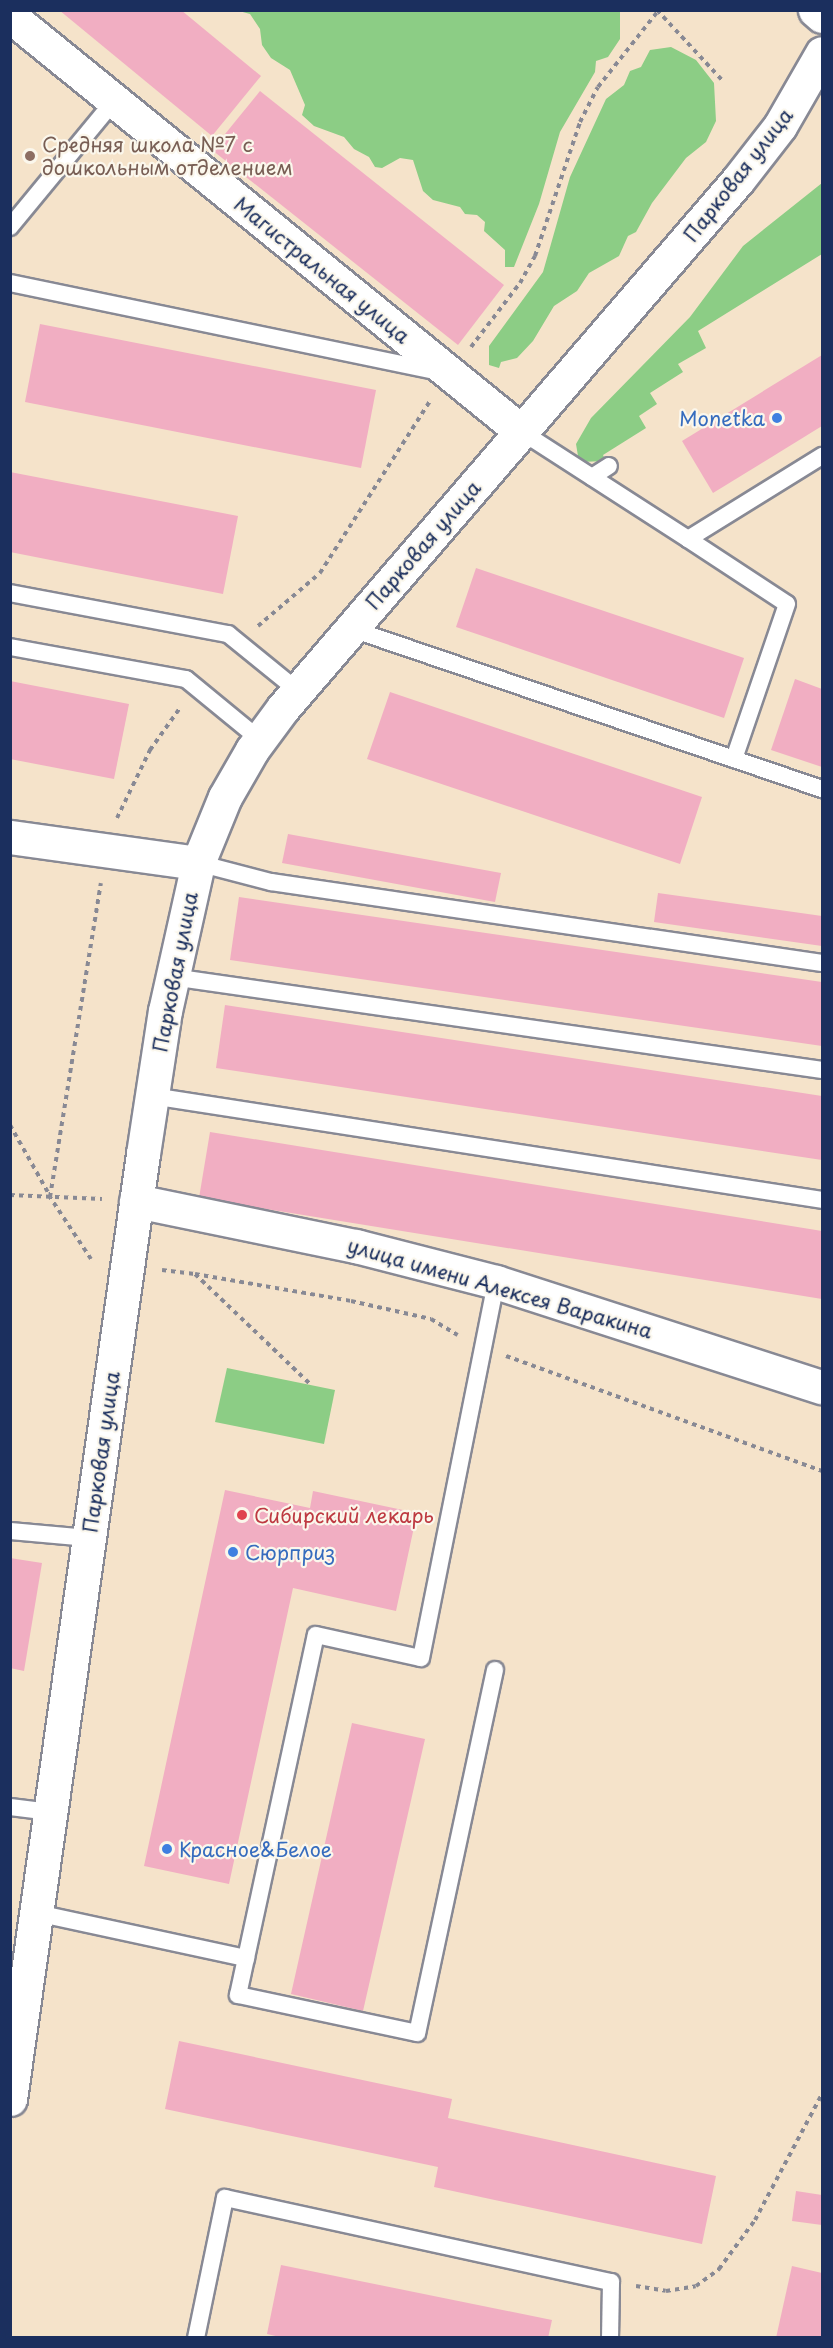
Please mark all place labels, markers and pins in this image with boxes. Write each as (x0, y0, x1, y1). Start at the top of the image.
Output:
place label: Средняя школа №7 с дошкольным отделением (42, 132, 294, 179)
marker: Средняя школа №7 с дошкольным отделением (23, 149, 37, 163)
place label: Monetka (679, 406, 765, 430)
marker: Monetka (770, 411, 784, 425)
place label: Сибирский лекарь (254, 1503, 434, 1527)
marker: Сибирский лекарь (235, 1508, 249, 1522)
place label: Сюрприз (245, 1540, 335, 1564)
marker: Сюрприз (226, 1545, 240, 1559)
place label: Красное&Белое (179, 1837, 332, 1861)
marker: Красное&Белое (160, 1842, 174, 1856)

